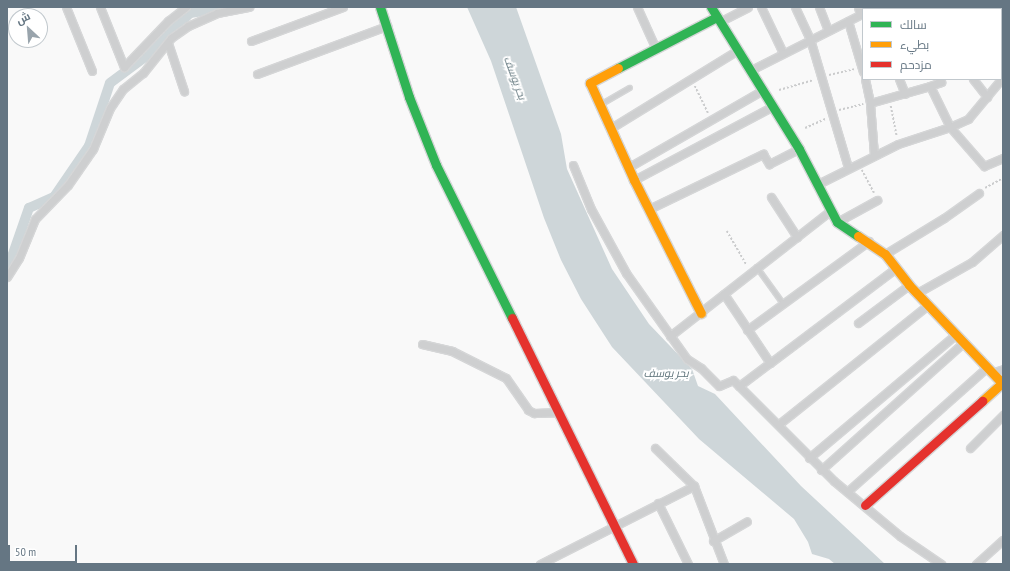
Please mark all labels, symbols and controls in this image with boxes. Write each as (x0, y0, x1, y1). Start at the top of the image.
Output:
north arrow (8, 8, 48, 48)
legend (862, 8, 1002, 80)
text: ش (14, 9, 33, 28)
text: سالك (900, 17, 927, 32)
text: بطيء (900, 37, 929, 52)
water label: بحر يوسف (501, 55, 529, 101)
text: مزدحم (900, 57, 932, 72)
water label: بحر يوسف (643, 366, 689, 380)
scale bar (10, 537, 79, 563)
text: 50 m (15, 544, 36, 559)

